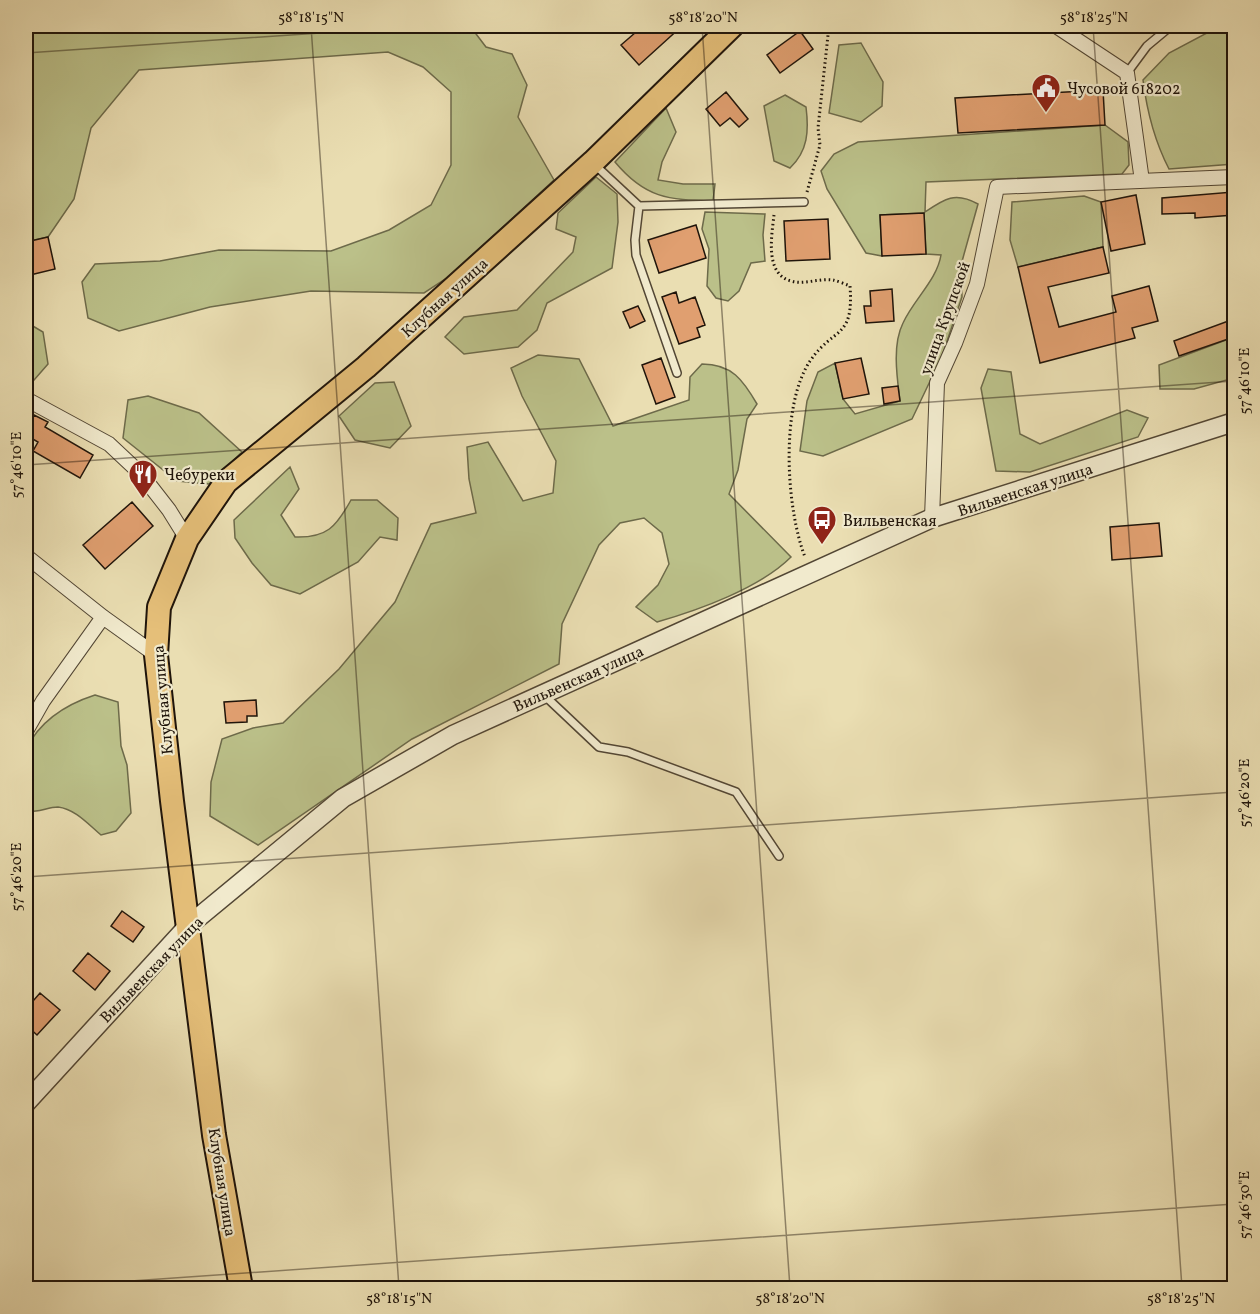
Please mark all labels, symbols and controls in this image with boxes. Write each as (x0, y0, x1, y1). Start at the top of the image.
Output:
text: 58°18'15"N (278, 8, 344, 29)
text: 58°18'20"N (668, 8, 738, 29)
text: 58°18'25"N (1060, 8, 1128, 29)
public building icon: Чусовой 618202 (1030, 72, 1062, 114)
place label: Чусовой 618202 (1067, 79, 1181, 101)
street label: Клубная улица (397, 254, 494, 343)
street label: улица Крупской (915, 259, 977, 378)
text: 57°46'10"E (1235, 348, 1256, 414)
text: 57°46'10"E (7, 432, 28, 498)
restaurant icon: Чебуреки (127, 458, 159, 500)
street label: Вильвенская улица (955, 459, 1096, 523)
place label: Чебуреки (164, 465, 235, 487)
bus stop icon: Вильвенская (806, 504, 838, 546)
place label: Вильвенская (843, 511, 937, 533)
street label: Вильвенская улица (510, 641, 648, 719)
street label: Клубная улица (148, 644, 180, 756)
text: 57°46'20"E (1235, 759, 1256, 827)
text: 57°46'20"E (7, 843, 28, 911)
street label: Вильвенская улица (96, 912, 209, 1029)
street label: Клубная улица (202, 1126, 240, 1238)
text: 57°46'30"E (1235, 1171, 1256, 1239)
text: 58°18'15"N (366, 1289, 432, 1310)
text: 58°18'20"N (755, 1289, 825, 1310)
text: 58°18'25"N (1147, 1289, 1215, 1310)

